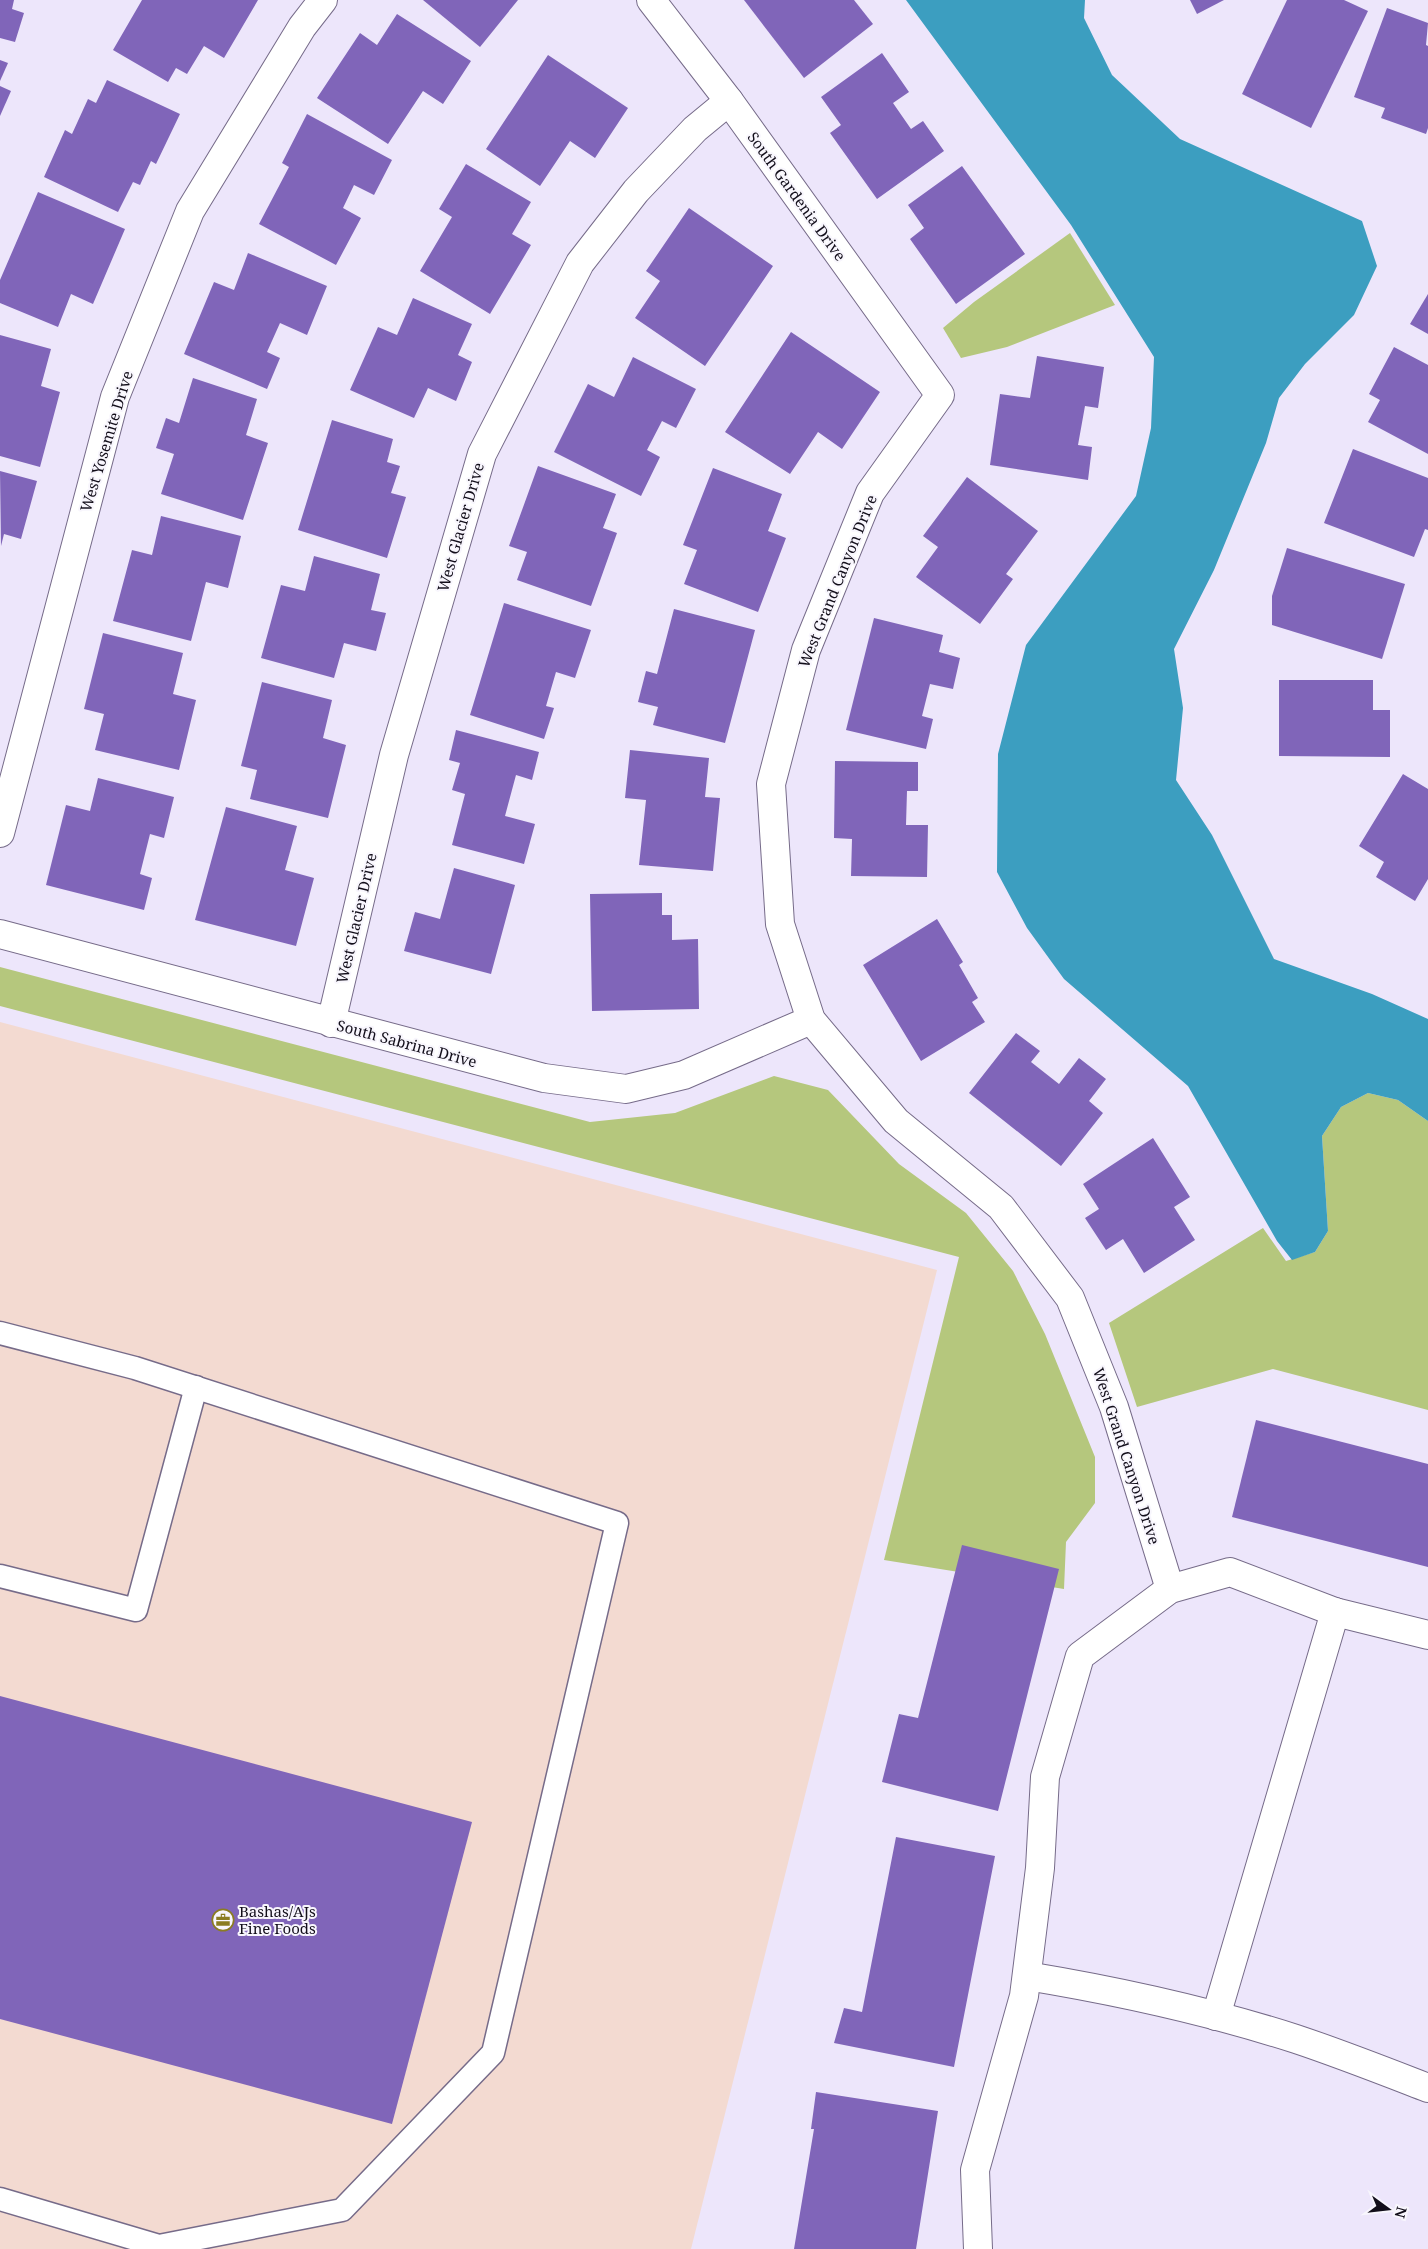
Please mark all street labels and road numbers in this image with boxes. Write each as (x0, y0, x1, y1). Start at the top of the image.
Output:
street label: South Gardenia Drive (743, 127, 851, 265)
street label: West Yosemite Drive (75, 368, 137, 514)
street label: West Glacier Drive (432, 460, 488, 594)
street label: West Grand Canyon Drive (793, 492, 881, 670)
street label: West Glacier Drive (331, 851, 381, 985)
street label: South Sabrina Drive (335, 1015, 479, 1071)
street label: West Grand Canyon Drive (1089, 1365, 1165, 1547)

